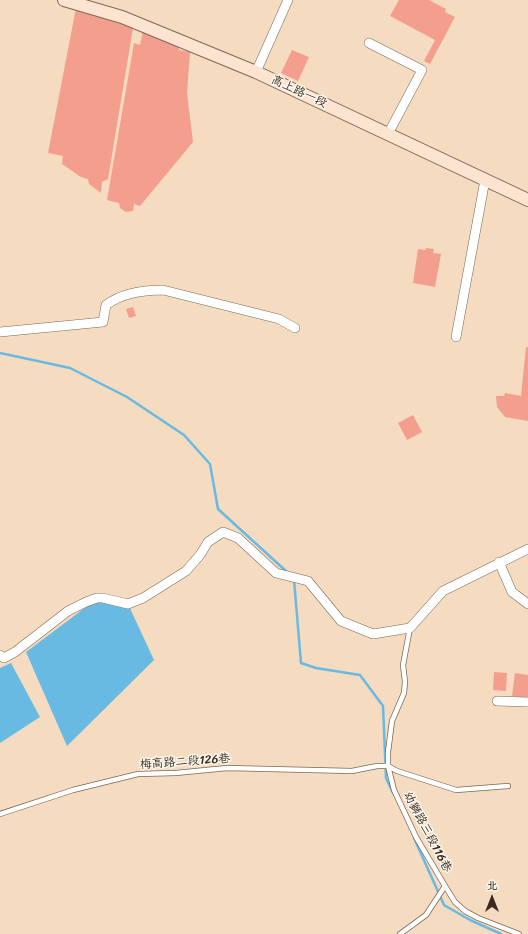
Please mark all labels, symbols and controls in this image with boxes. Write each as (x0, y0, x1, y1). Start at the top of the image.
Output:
street label: 高上路一段 (269, 73, 329, 111)
street label: 梅高路二段126巷 (139, 752, 231, 772)
street label: 幼獅路三段116巷 (400, 789, 454, 875)
text: 北 (487, 876, 498, 895)
north arrow (472, 878, 512, 918)

